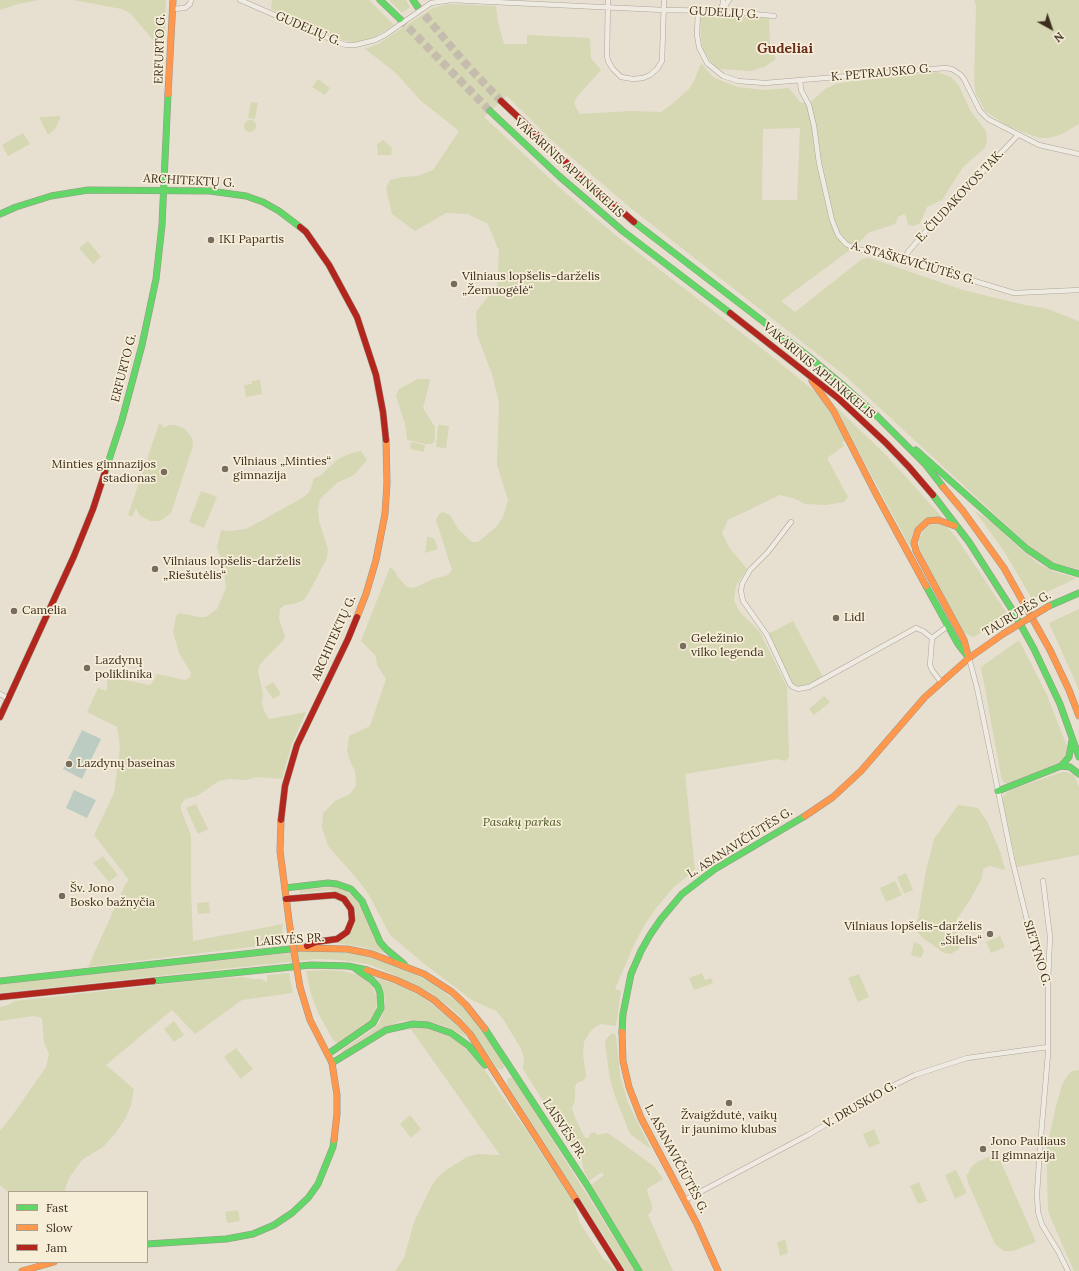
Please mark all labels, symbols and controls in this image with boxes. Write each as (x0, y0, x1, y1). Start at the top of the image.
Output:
street label: GUDELIŲ G. (689, 4, 759, 22)
north arrow (1031, 8, 1071, 48)
street label: GUDELIŲ G. (273, 9, 343, 49)
street label: ERFURTO G. (152, 14, 168, 84)
text: N (1051, 29, 1066, 45)
district label: Gudeliai (757, 41, 813, 57)
street label: K. PETRAUSKO G. (830, 61, 932, 85)
street label: VAKARINIS APLINKKELIS (512, 115, 626, 221)
street label: E. ČIUDAKOVOS TAK. (913, 147, 1007, 245)
street label: ARCHITEKTŲ G. (143, 171, 235, 191)
place label: IKI Papartis (219, 233, 284, 247)
marker: IKI Papartis (206, 235, 216, 245)
street label: A. STAŠKEVIČIŪTĖS G. (849, 238, 977, 288)
place label: Vilniaus lopšelis-darželis „Žemuogėlė“ (462, 270, 600, 298)
marker: Vilniaus lopšelis-darželis „Žemuogėlė“ (449, 279, 459, 289)
street label: VAKARINIS APLINKKELIS (760, 320, 878, 422)
street label: ERFURTO G. (108, 332, 140, 404)
place label: Vilniaus „Minties“ gimnazija (233, 455, 331, 483)
place label: Minties gimnazijos stadionas (51, 458, 156, 486)
marker: Vilniaus „Minties“ gimnazija (220, 464, 230, 474)
marker: Minties gimnazijos stadionas (159, 467, 169, 477)
place label: Vilniaus lopšelis-darželis „Riešutėlis“ (163, 555, 301, 583)
marker: Vilniaus lopšelis-darželis „Riešutėlis“ (150, 564, 160, 574)
street label: TAURUPĖS G. (980, 588, 1054, 640)
street label: ARCHITEKTŲ G. (309, 593, 359, 683)
place label: Camelia (22, 604, 67, 618)
marker: Camelia (9, 606, 19, 616)
place label: Lidl (844, 611, 865, 625)
marker: Lidl (831, 613, 841, 623)
place label: Geležinio vilko legenda (691, 632, 764, 660)
marker: Geležinio vilko legenda (678, 641, 688, 651)
place label: Lazdynų poliklinika (95, 654, 152, 682)
marker: Lazdynų poliklinika (82, 663, 92, 673)
place label: Lazdynų baseinas (77, 757, 175, 771)
marker: Lazdynų baseinas (64, 759, 74, 769)
street label: L. ASANAVIČIŪTĖS G. (685, 805, 795, 881)
park label: Pasakų parkas (483, 816, 561, 830)
place label: Šv. Jono Bosko bažnyčia (70, 882, 155, 910)
marker: Šv. Jono Bosko bažnyčia (57, 891, 67, 901)
street label: SIETYNO G. (1020, 919, 1054, 987)
place label: Vilniaus lopšelis-darželis „Šilelis“ (844, 920, 982, 948)
marker: Vilniaus lopšelis-darželis „Šilelis“ (985, 929, 995, 939)
street label: LAISVĖS PR. (255, 930, 325, 950)
street label: V. DRUSKIO G. (821, 1078, 899, 1132)
street label: LAISVĖS PR. (539, 1096, 589, 1162)
marker: Žvaigždutė, vaikų ir jaunimo klubas (724, 1098, 734, 1108)
street label: L. ASANAVIČIŪTĖS G. (641, 1102, 711, 1216)
place label: Žvaigždutė, vaikų ir jaunimo klubas (681, 1109, 777, 1137)
place label: Jono Pauliaus II gimnazija (991, 1135, 1066, 1163)
marker: Jono Pauliaus II gimnazija (978, 1144, 988, 1154)
legend (8, 1191, 148, 1263)
text: Fast (46, 1200, 69, 1215)
text: Slow (46, 1220, 73, 1235)
text: Jam (46, 1240, 67, 1255)

